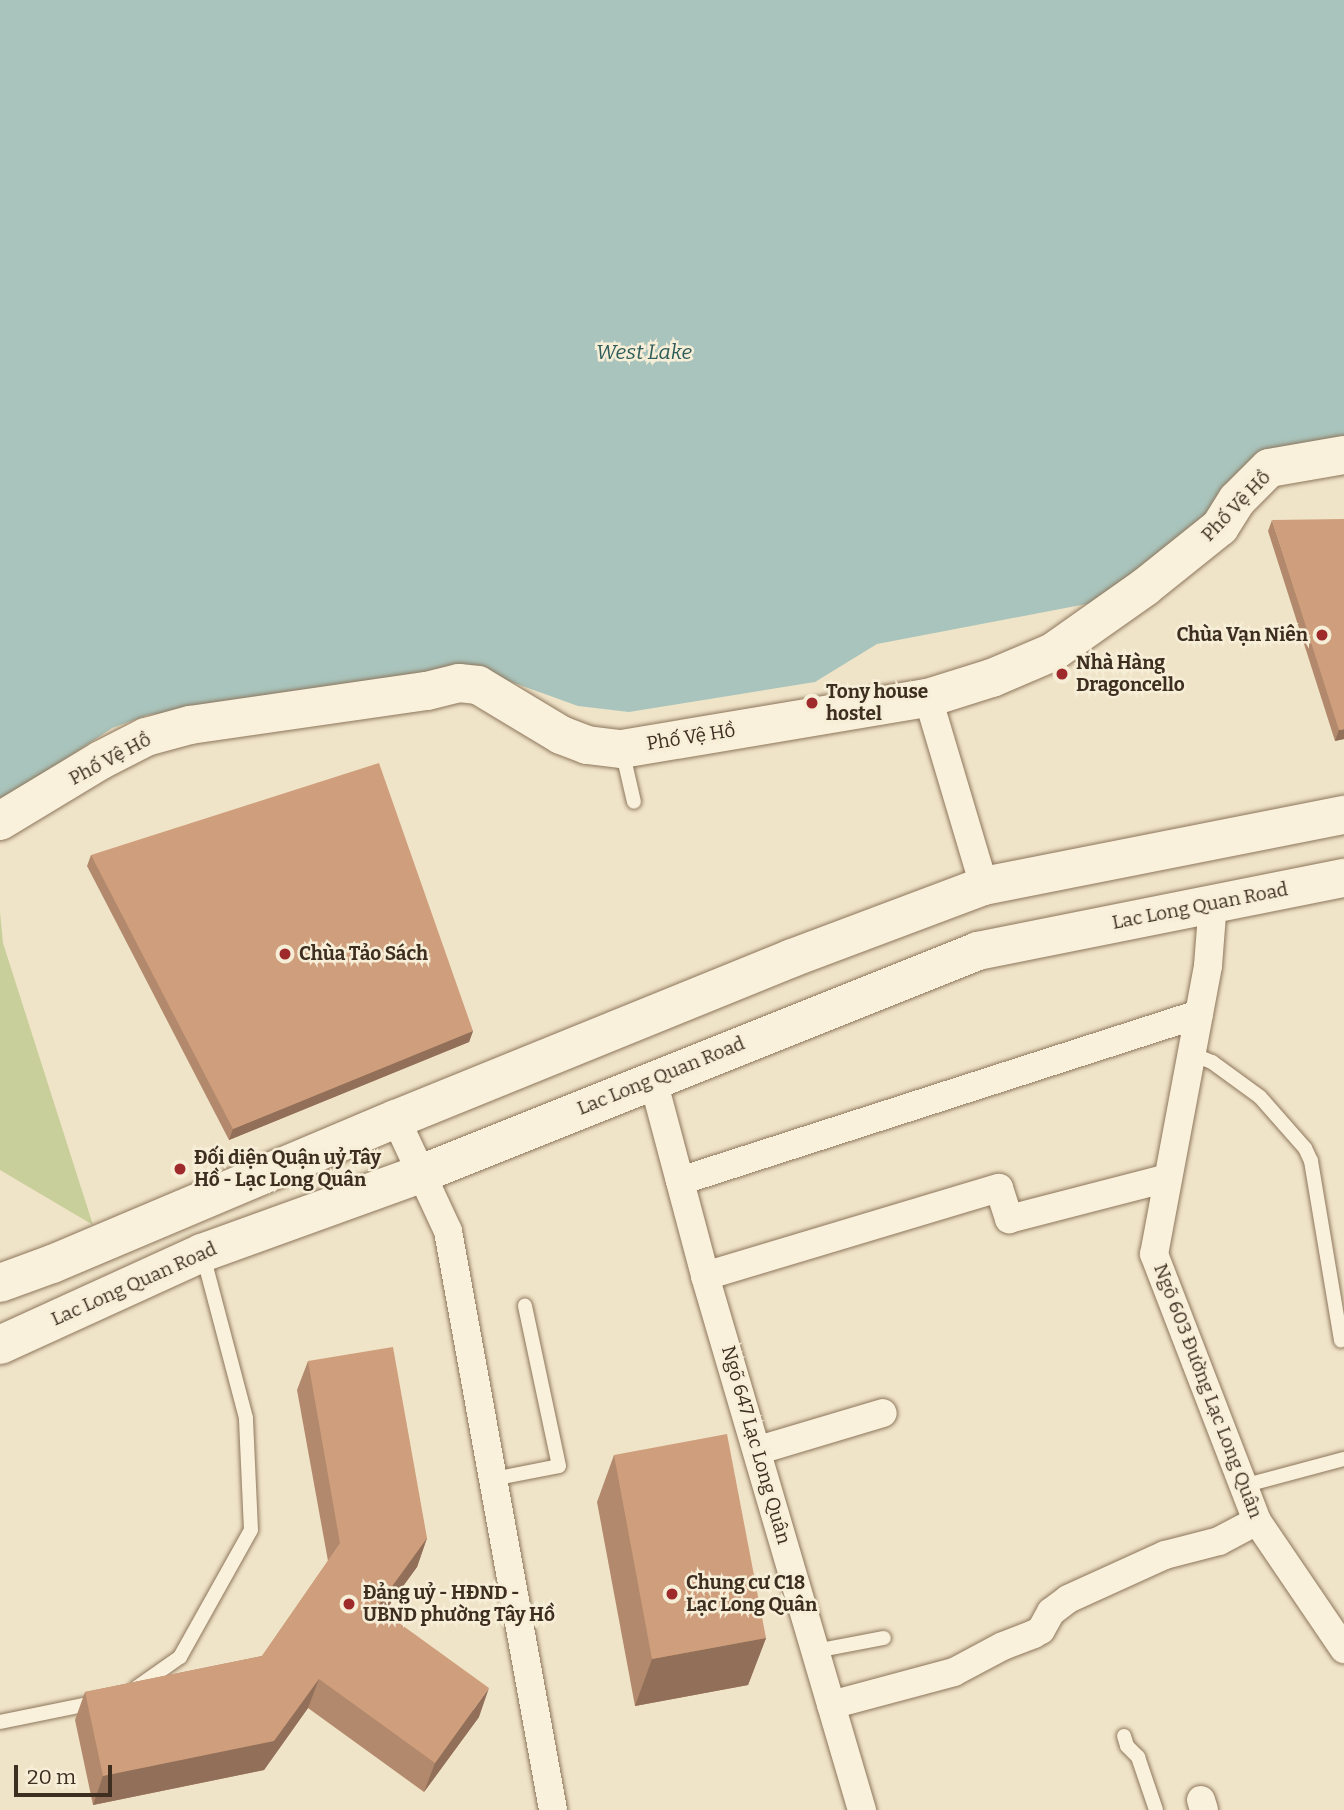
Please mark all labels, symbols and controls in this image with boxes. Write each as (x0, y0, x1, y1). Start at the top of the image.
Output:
water label: West Lake (596, 339, 692, 365)
street label: Phố Vệ Hồ (1197, 466, 1275, 546)
place label: Chùa Vạn Niên (1176, 624, 1308, 646)
marker: Chùa Vạn Niên (1314, 627, 1330, 643)
place label: Nhà Hàng Dragoncello (1076, 652, 1185, 696)
marker: Nhà Hàng Dragoncello (1054, 666, 1070, 682)
place label: Tony house hostel (826, 681, 928, 725)
marker: Tony house hostel (804, 695, 820, 711)
street label: Phố Vệ Hồ (645, 719, 737, 755)
street label: Phố Vệ Hồ (65, 728, 155, 790)
street label: Lac Long Quan Road (1110, 878, 1290, 934)
place label: Chùa Tảo Sách (299, 943, 428, 965)
marker: Chùa Tảo Sách (277, 946, 293, 962)
street label: Lac Long Quan Road (574, 1032, 748, 1120)
place label: Đối diện Quận uỷ Tây Hồ - Lạc Long Quân (194, 1147, 381, 1191)
marker: Đối diện Quận uỷ Tây Hồ - Lạc Long Quân (172, 1161, 188, 1177)
street label: Lac Long Quan Road (48, 1237, 220, 1331)
street label: Ngõ 603 Đường Lạc Long Quân (1149, 1260, 1267, 1522)
street label: Ngõ 647 Lạc Long Quân (717, 1343, 795, 1547)
place label: Chung cư C18 Lạc Long Quân (686, 1572, 817, 1616)
place label: Đảng uỷ - HĐND - UBND phường Tây Hồ (363, 1582, 555, 1626)
marker: Chung cư C18 Lạc Long Quân (664, 1586, 680, 1602)
marker: Đảng uỷ - HĐND - UBND phường Tây Hồ (341, 1596, 357, 1612)
scale bar (18, 1750, 116, 1794)
text: 20 m (27, 1764, 76, 1790)

